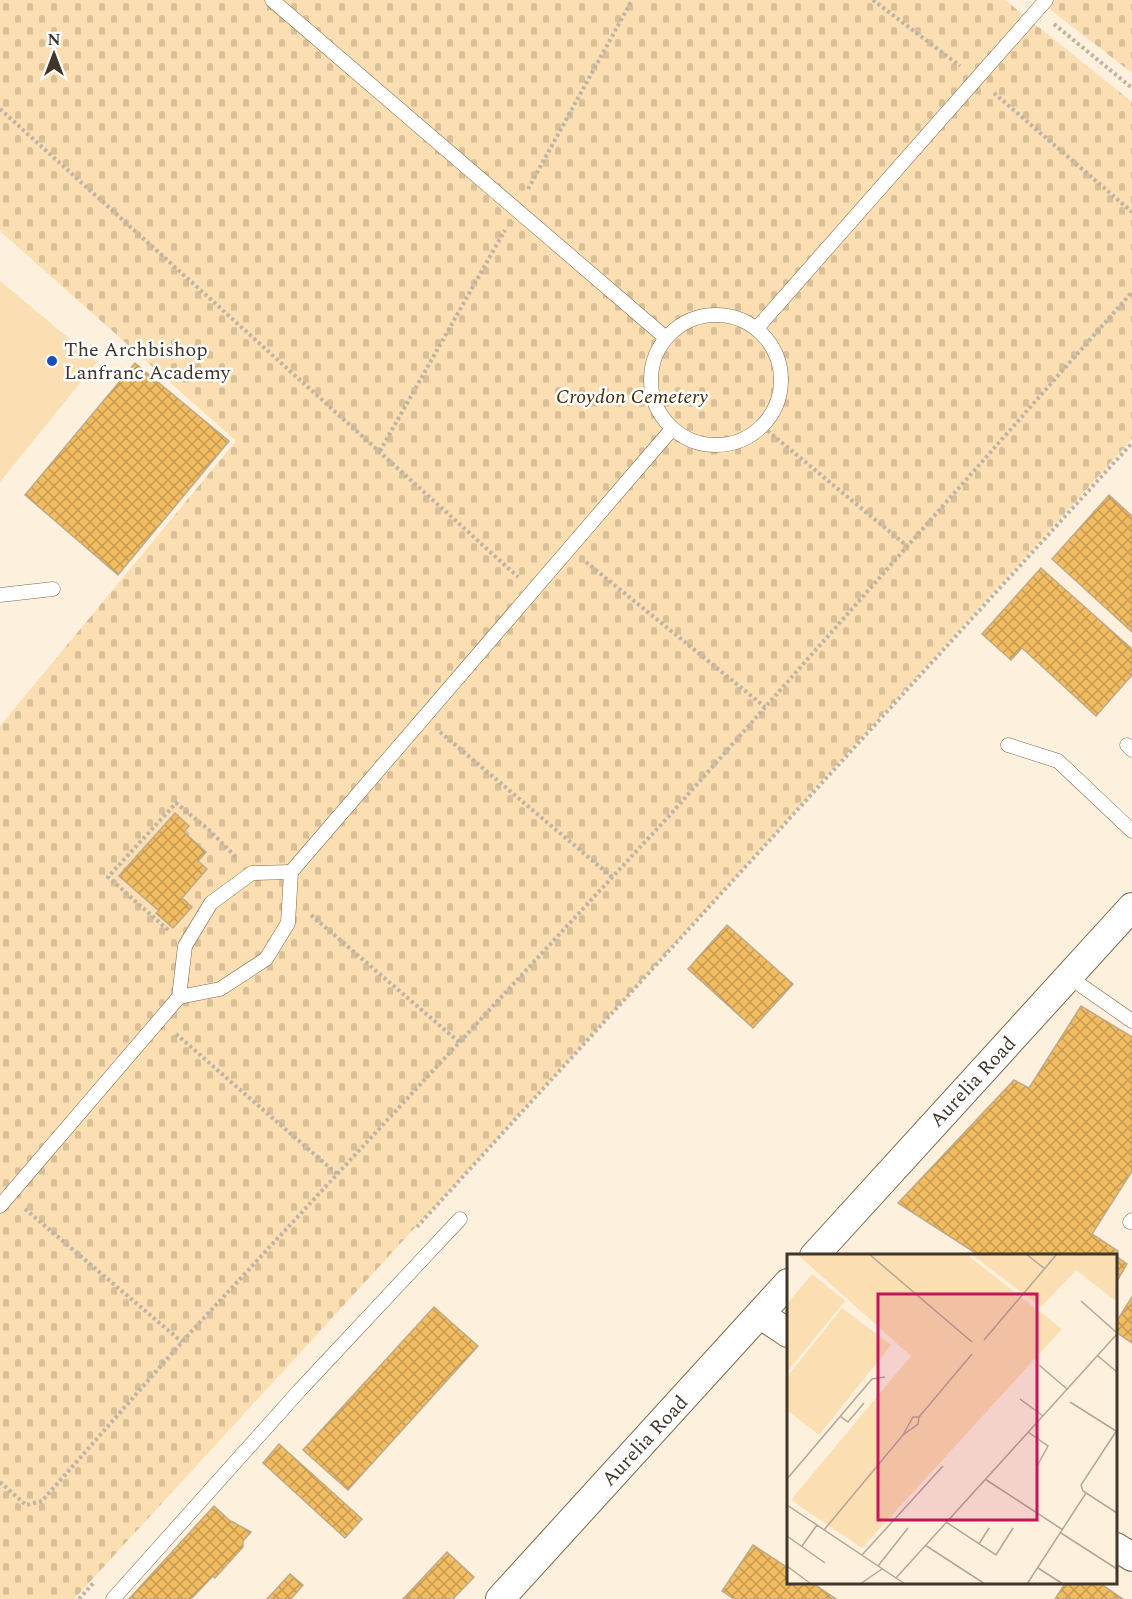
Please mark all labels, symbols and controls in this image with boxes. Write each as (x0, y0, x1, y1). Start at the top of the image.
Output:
north arrow (24, 24, 84, 84)
text: N (47, 28, 61, 52)
place label: The Archbishop Lanfranc Academy (64, 335, 232, 388)
marker: The Archbishop Lanfranc Academy (45, 354, 59, 368)
park label: Croydon Cemetery (556, 382, 708, 412)
street label: Aurelia Road (923, 1030, 1023, 1134)
inset map (787, 1254, 1117, 1584)
street label: Aurelia Road (595, 1389, 695, 1493)

